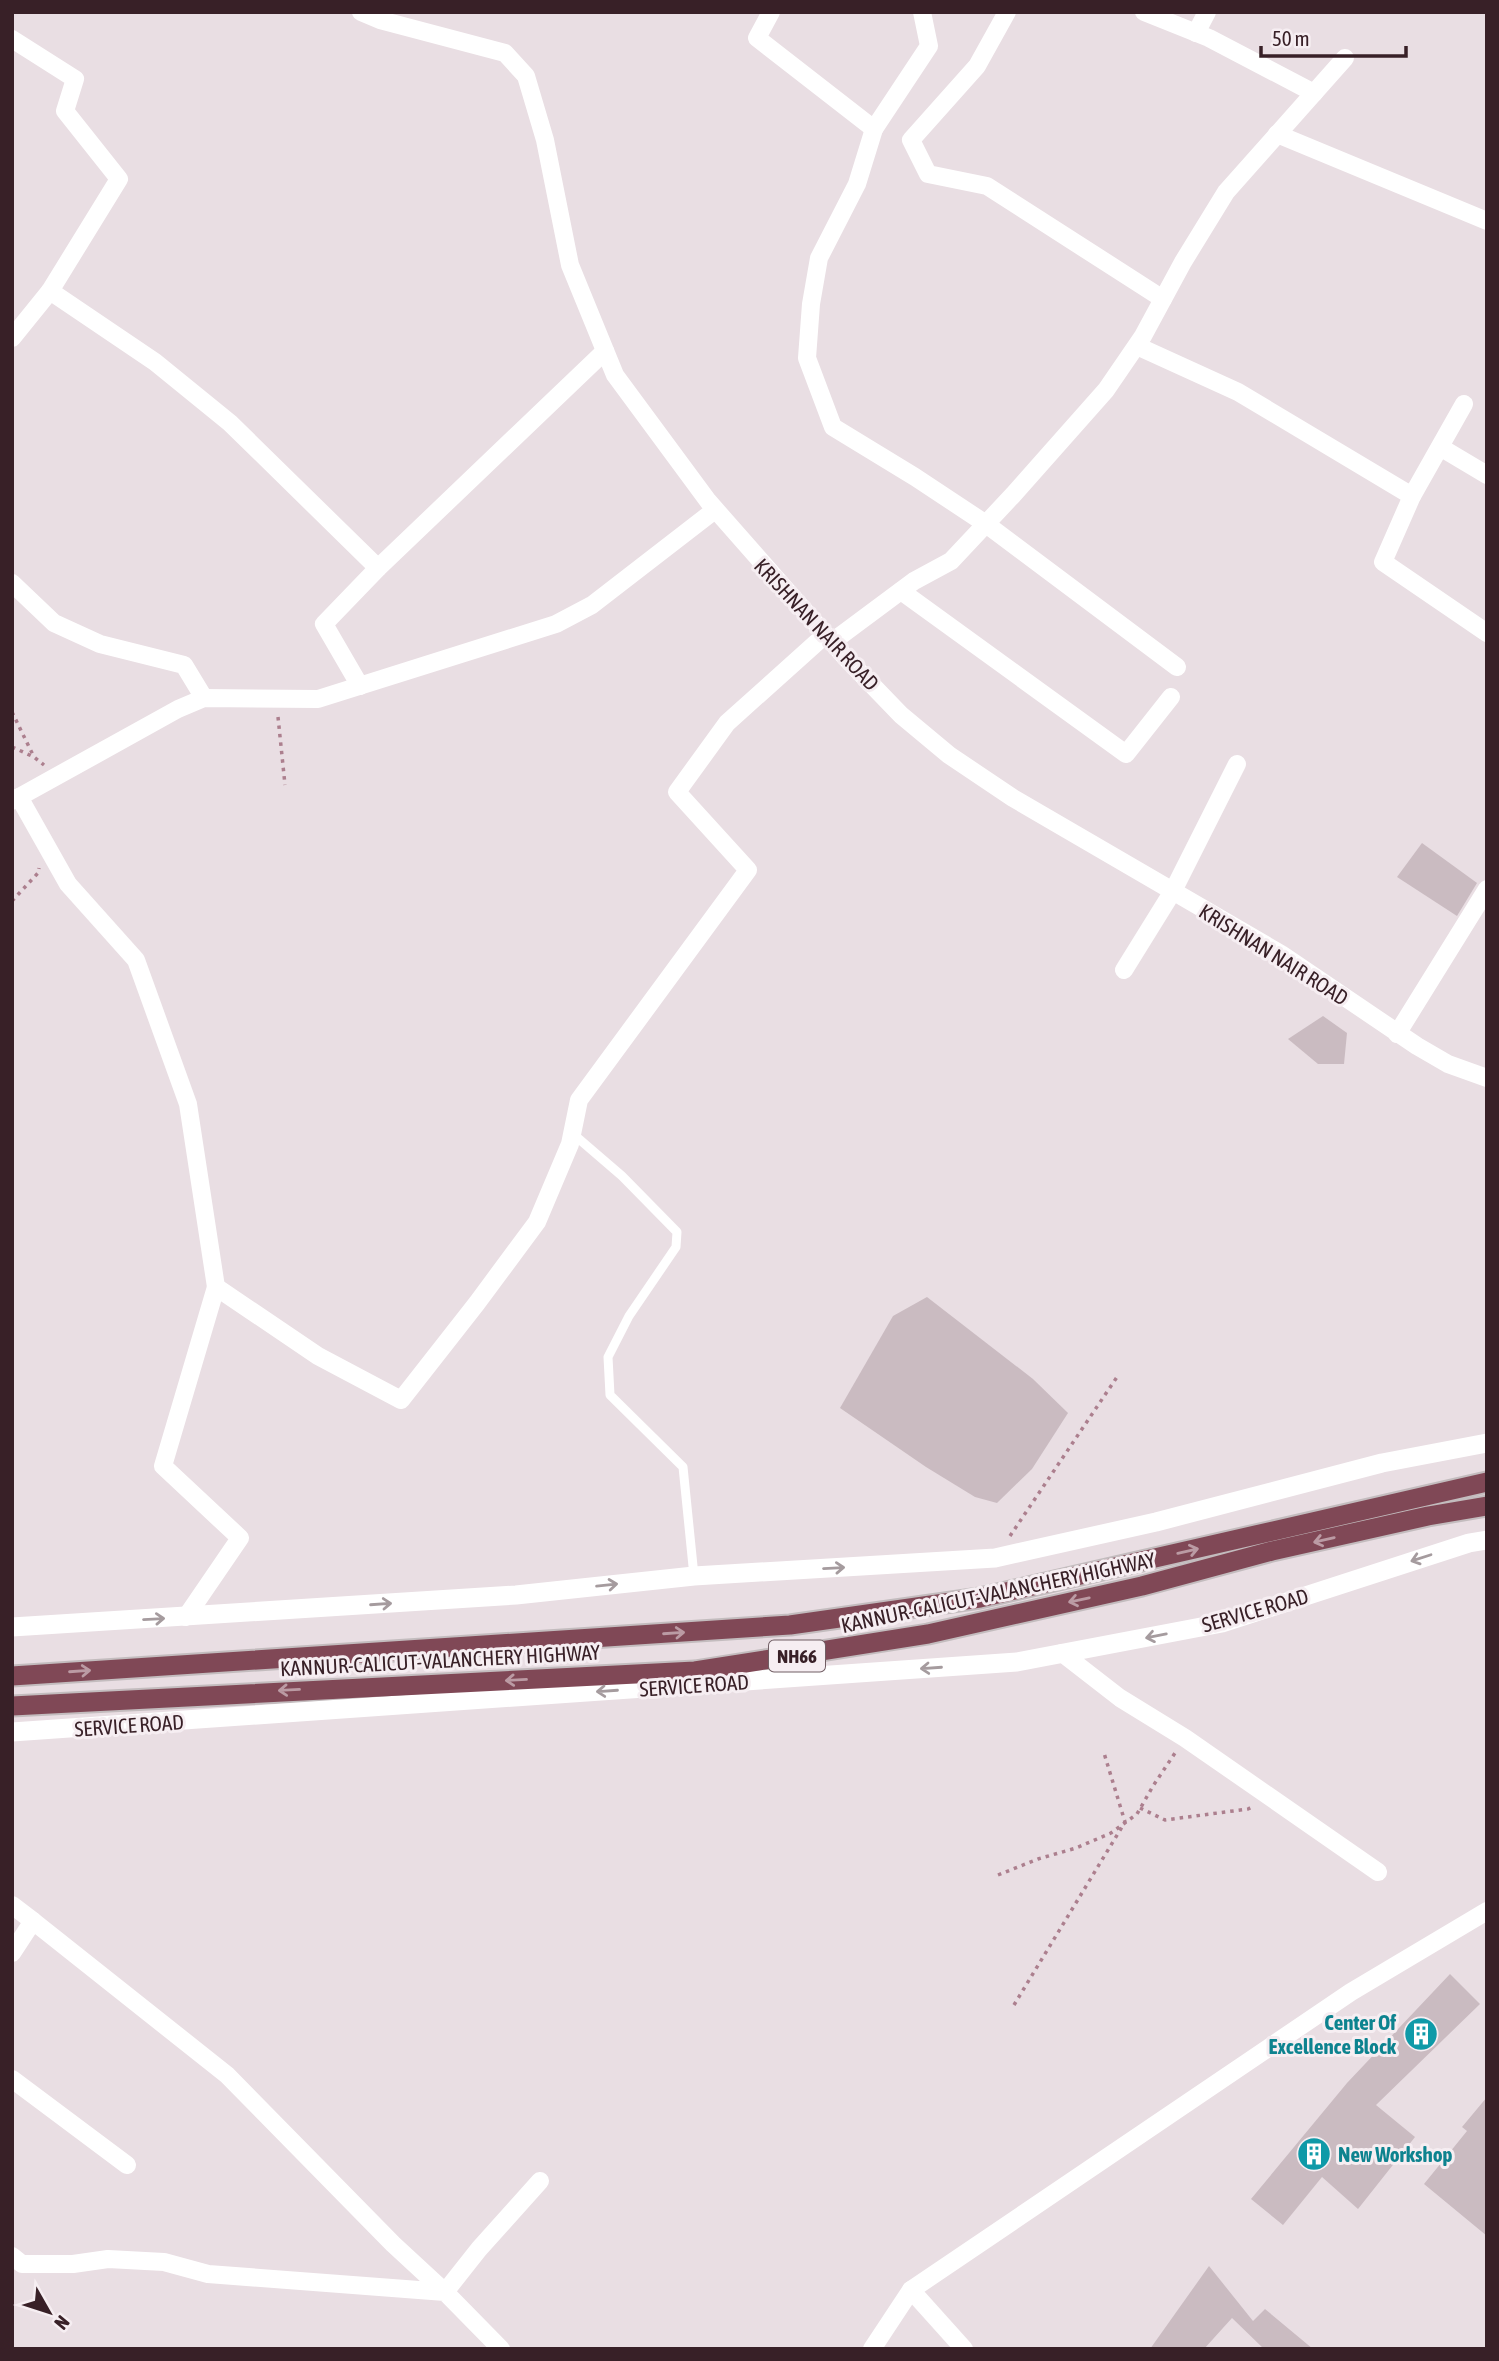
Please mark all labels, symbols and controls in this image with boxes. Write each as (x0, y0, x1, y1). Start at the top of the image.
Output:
scale bar (1261, 14, 1406, 58)
text: 50 m (1272, 26, 1310, 50)
street label: KRISHNAN NAIR ROAD (750, 553, 884, 695)
street label: KRISHNAN NAIR ROAD (1195, 898, 1353, 1010)
one-way arrow (1313, 1533, 1336, 1547)
one-way arrow (1176, 1544, 1199, 1558)
street label: KANNUR-CALICUT-VALANCHERY HIGHWAY (839, 1547, 1158, 1637)
one-way arrow (1411, 1553, 1433, 1566)
one-way arrow (822, 1561, 845, 1574)
one-way arrow (596, 1579, 618, 1592)
street label: SERVICE ROAD (1199, 1583, 1311, 1637)
one-way arrow (1068, 1594, 1091, 1608)
one-way arrow (369, 1597, 392, 1610)
one-way arrow (142, 1612, 165, 1625)
one-way arrow (662, 1626, 685, 1639)
one-way arrow (1145, 1629, 1168, 1643)
street label: KANNUR-CALICUT-VALANCHERY HIGHWAY (279, 1640, 601, 1680)
road number: NH66 (769, 1640, 825, 1672)
one-way arrow (920, 1662, 943, 1675)
one-way arrow (69, 1665, 92, 1678)
street label: SERVICE ROAD (639, 1669, 749, 1701)
one-way arrow (505, 1674, 528, 1687)
one-way arrow (277, 1684, 300, 1697)
one-way arrow (596, 1685, 618, 1698)
street label: SERVICE ROAD (74, 1709, 184, 1741)
place label: Center Of Excellence Block (1268, 2010, 1397, 2058)
building icon: Center Of Excellence Block (1402, 2015, 1440, 2053)
building icon: New Workshop (1295, 2135, 1333, 2173)
place label: New Workshop (1338, 2142, 1452, 2166)
north arrow (14, 2277, 84, 2347)
text: N (50, 2311, 74, 2334)

